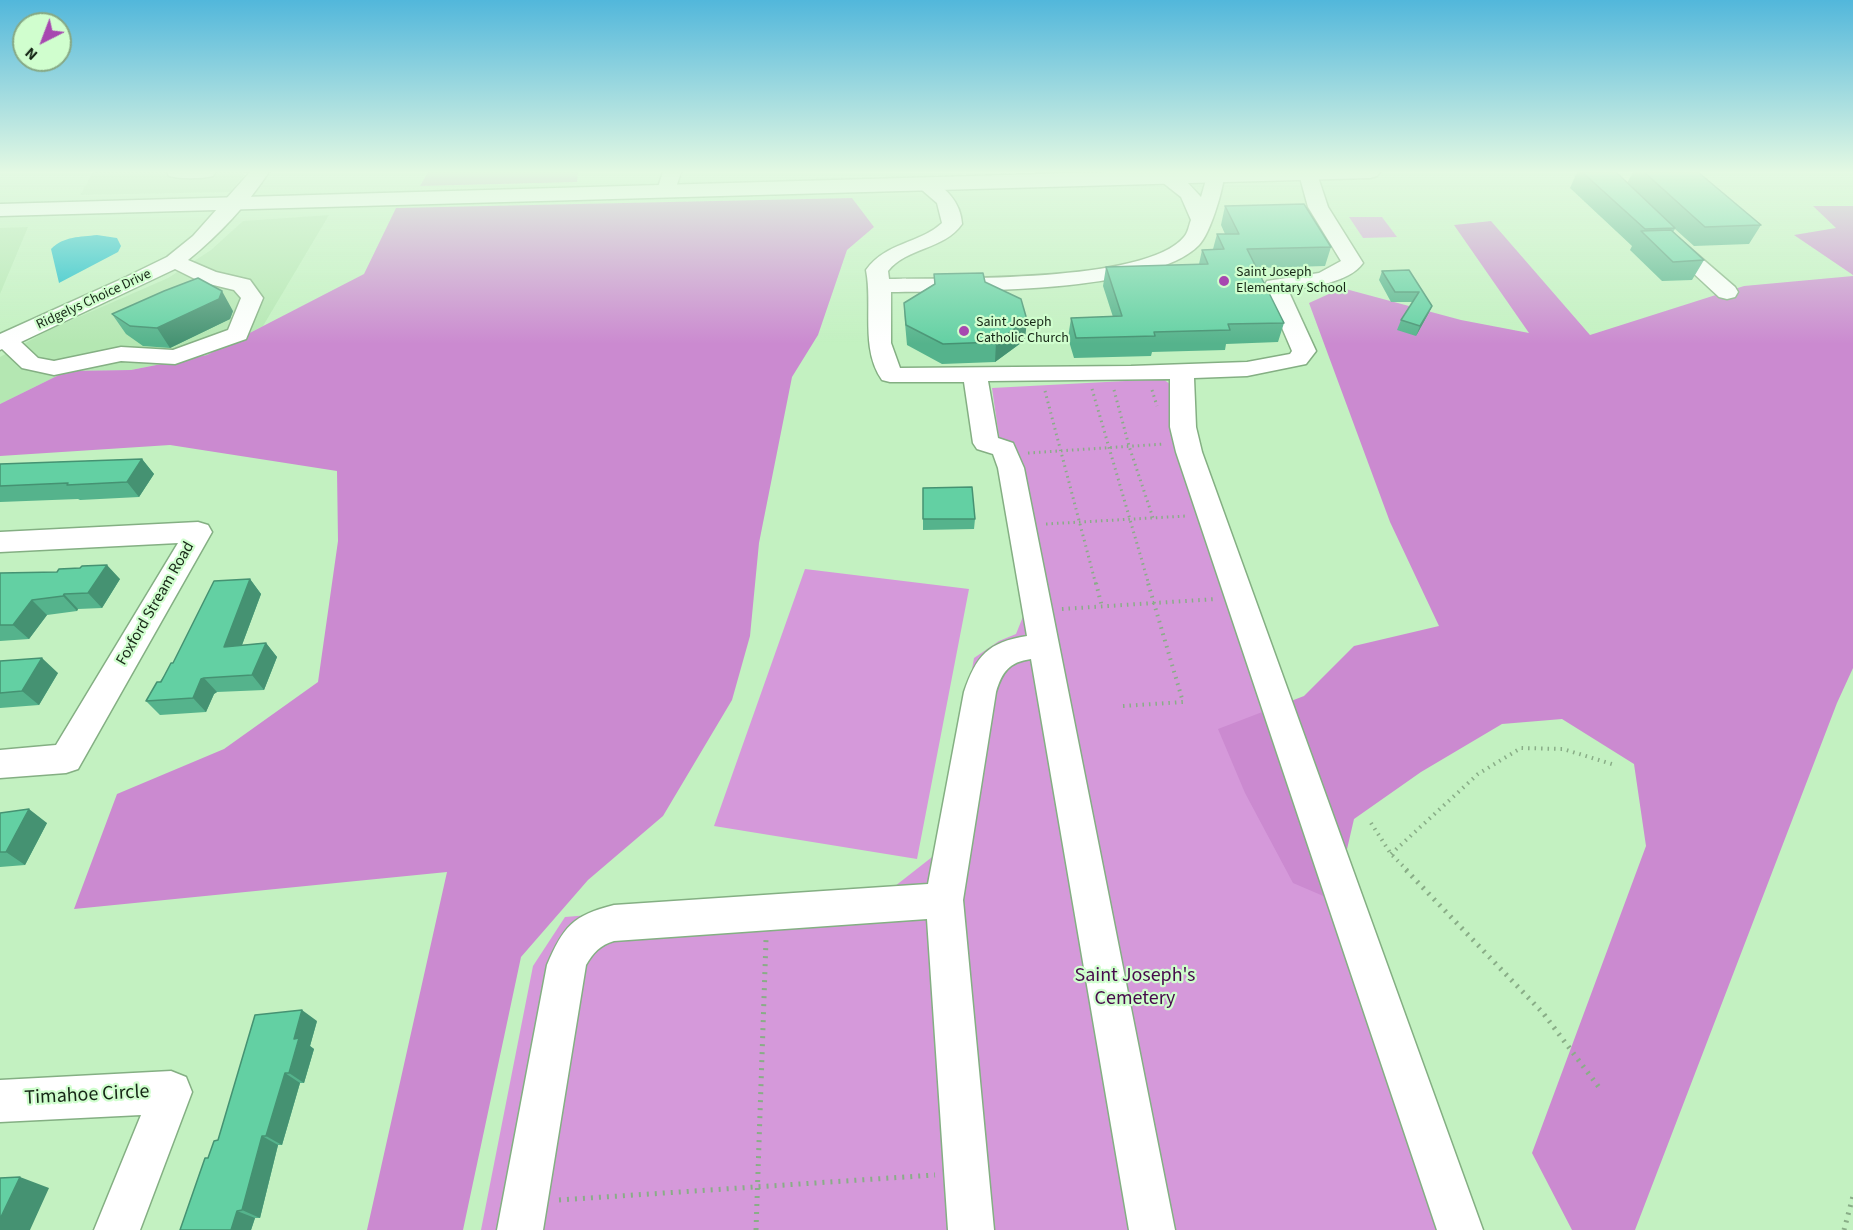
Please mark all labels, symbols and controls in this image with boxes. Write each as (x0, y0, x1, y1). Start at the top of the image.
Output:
north arrow (12, 12, 72, 72)
text: N (20, 42, 43, 66)
place label: Saint Joseph Elementary School (1236, 265, 1346, 298)
street label: Ridgelys Choice Drive (34, 266, 154, 334)
marker: Saint Joseph Elementary School (1217, 274, 1231, 288)
place label: Saint Joseph Catholic Church (976, 315, 1069, 348)
marker: Saint Joseph Catholic Church (957, 324, 971, 338)
street label: Foxford Stream Road (113, 539, 199, 669)
park label: Saint Joseph's Cemetery (1075, 965, 1195, 1012)
street label: Timahoe Circle (24, 1081, 150, 1111)

